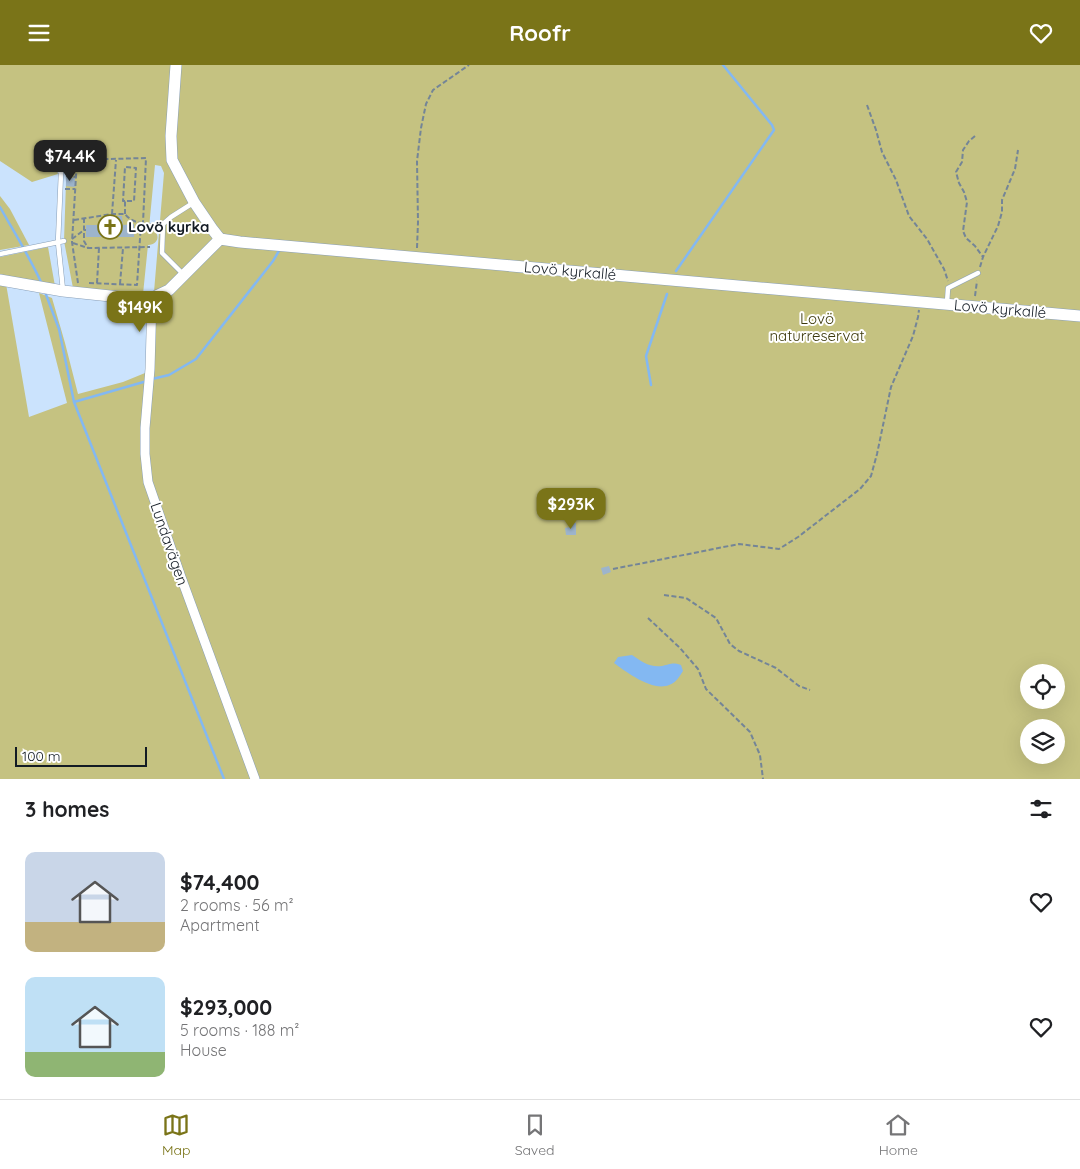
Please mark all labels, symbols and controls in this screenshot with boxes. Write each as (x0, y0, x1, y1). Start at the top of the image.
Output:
icon: menu (25, 19, 53, 47)
text: Roofr (509, 19, 571, 47)
icon: heart (1027, 19, 1055, 47)
pin: $74.4K (29, 139, 111, 182)
text: $74.4K (45, 146, 95, 166)
church icon: Lovö kyrka (97, 214, 123, 240)
place label: Lovö kyrka (128, 217, 209, 236)
street label: Lovö kyrkallé (523, 257, 617, 284)
pin: $149K (105, 291, 175, 333)
street label: Lovö kyrkallé (953, 295, 1047, 322)
text: $149K (118, 297, 162, 317)
park label: Lovö naturreservat (769, 309, 865, 345)
pin: $293K (536, 487, 606, 530)
text: $293K (548, 494, 594, 514)
street label: Lundavägen (146, 500, 193, 588)
map controls (1020, 664, 1065, 764)
button: locate (1020, 664, 1065, 709)
button: layers (1020, 719, 1065, 764)
scale bar (15, 744, 148, 767)
text: 100 m (22, 747, 60, 765)
icon: filters (1027, 795, 1055, 823)
text: 3 homes (25, 796, 109, 822)
text: $74,400 (180, 869, 260, 895)
icon: home (65, 872, 125, 932)
icon: heart (1027, 888, 1055, 916)
text: 2 rooms · 56 m² (180, 895, 294, 915)
text: Apartment (180, 915, 260, 935)
text: $293,000 (180, 994, 272, 1020)
icon: home (65, 997, 125, 1057)
icon: heart (1027, 1013, 1055, 1041)
text: 5 rooms · 188 m² (180, 1020, 299, 1040)
text: House (180, 1040, 227, 1060)
tab: Map (162, 1111, 191, 1159)
tab: Saved (515, 1111, 555, 1159)
tab: Home (879, 1111, 918, 1159)

